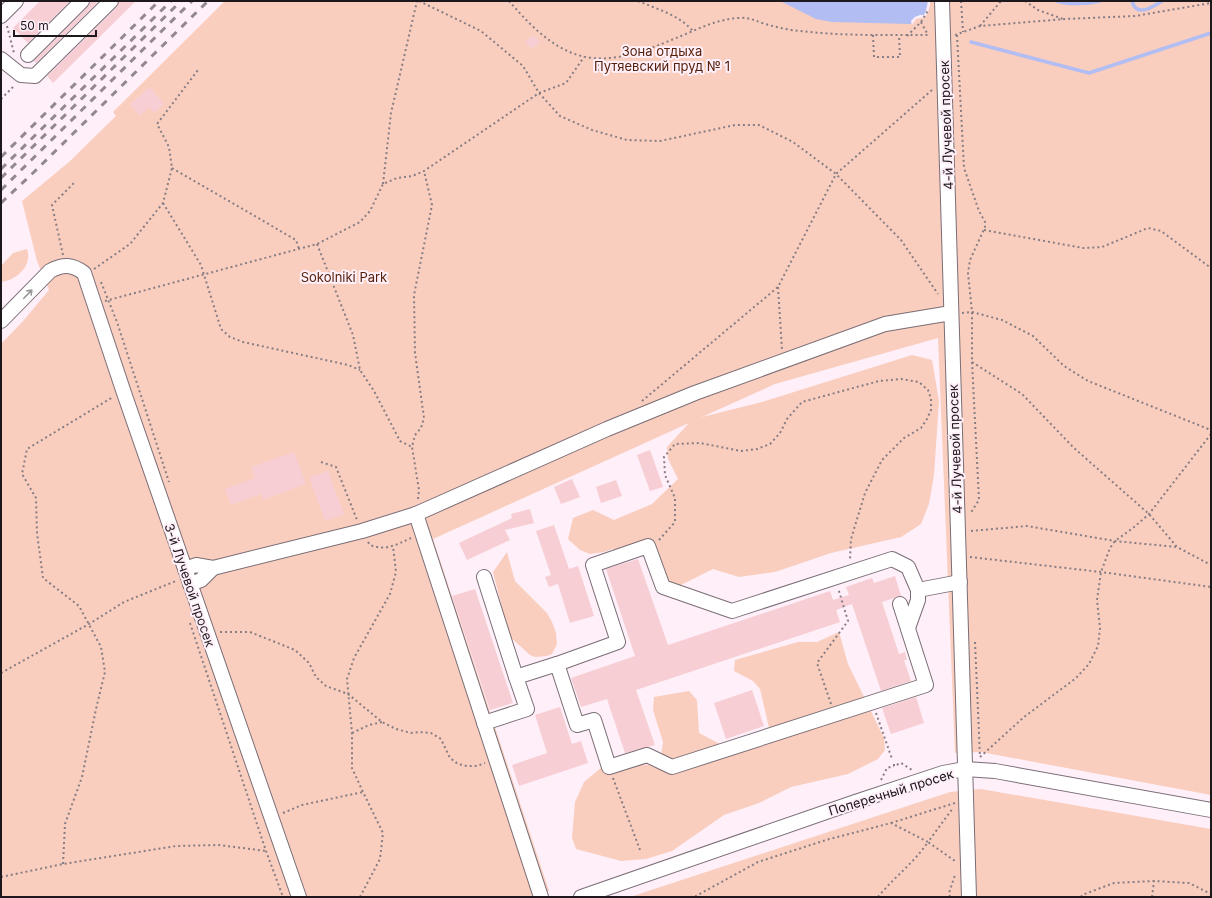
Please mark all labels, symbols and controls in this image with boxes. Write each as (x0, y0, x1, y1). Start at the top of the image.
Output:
scale bar (14, 12, 96, 38)
text: 50 m (20, 18, 49, 33)
park label: Зона отдыха Путяевский пруд № 1 (594, 43, 730, 74)
street label: 4-й Лучевой просек (936, 60, 956, 190)
park label: Sokolniki Park (301, 269, 387, 285)
one-way arrow (23, 289, 33, 299)
street label: 4-й Лучевой просек (945, 384, 965, 514)
street label: 3-й Лучевой просек (161, 521, 219, 649)
street label: Поперечный просек (827, 765, 955, 819)

